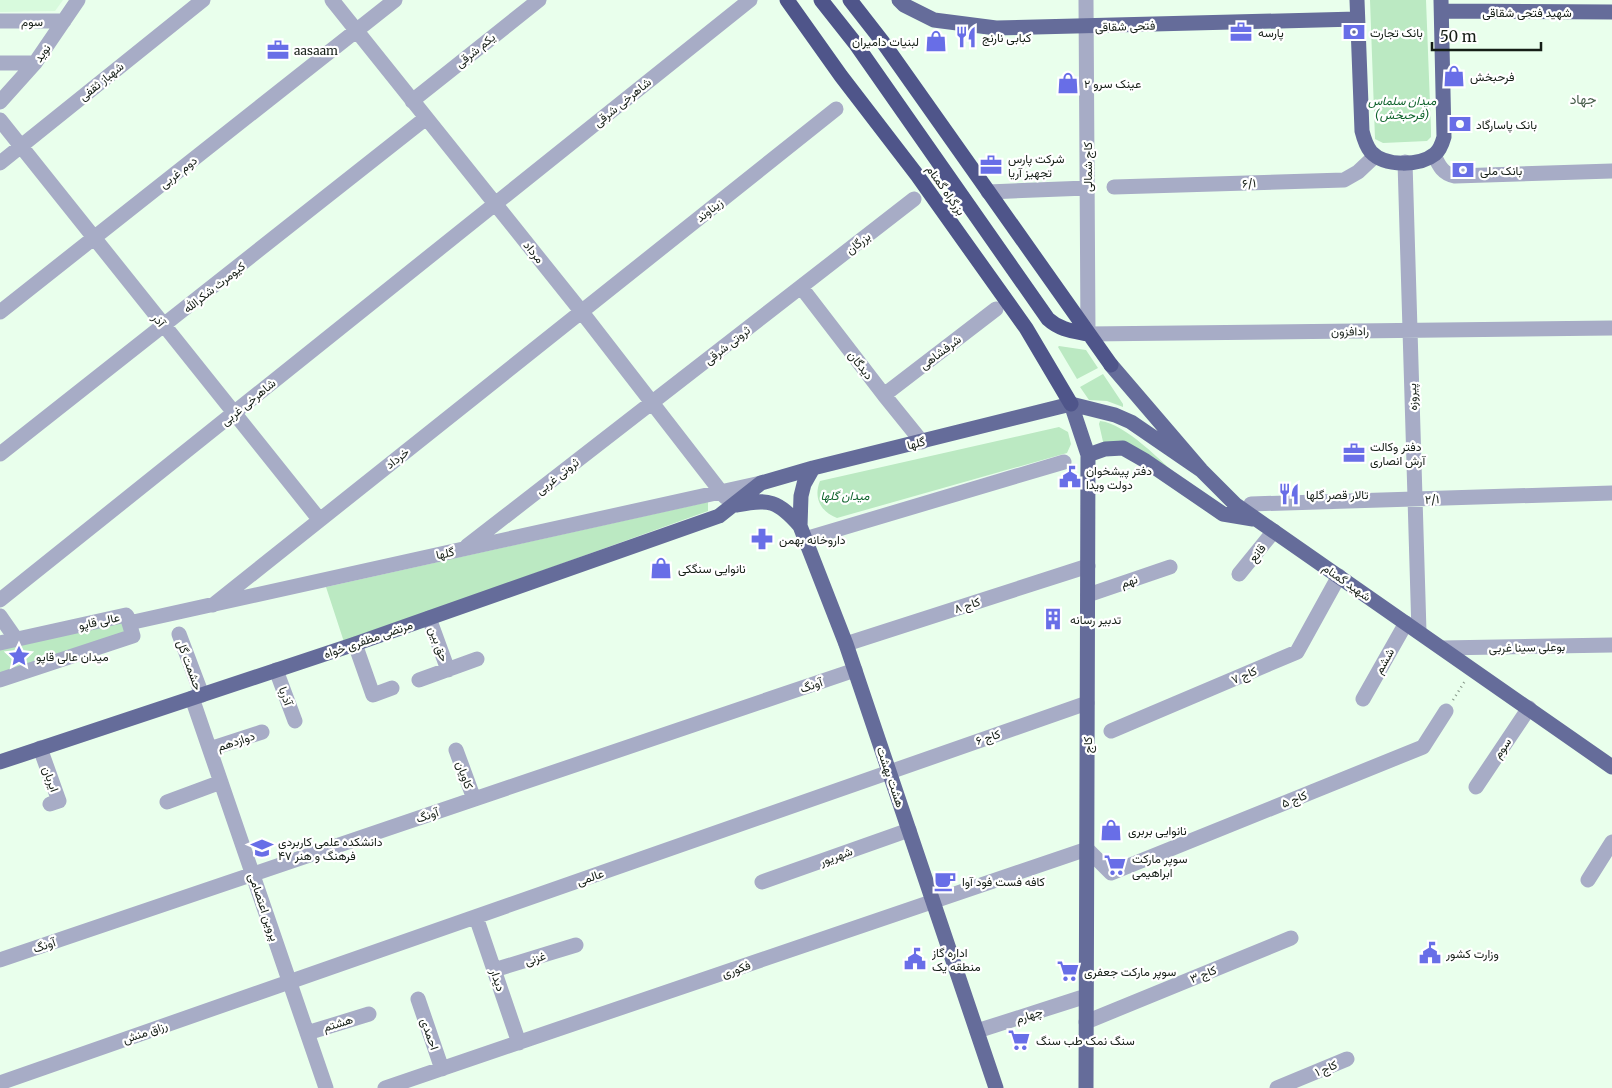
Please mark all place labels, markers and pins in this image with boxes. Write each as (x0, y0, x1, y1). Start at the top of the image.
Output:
office icon: پارسه (1228, 19, 1254, 45)
bank icon: بانک تجارت (1341, 19, 1367, 45)
restaurant icon: کبابی نارنج (953, 24, 979, 50)
place label: پارسه (1258, 25, 1284, 41)
place label: بانک تجارت (1370, 25, 1423, 41)
shop icon: لبنیات دامیران (923, 28, 949, 54)
place label: کبابی نارنج (982, 30, 1031, 47)
place label: لبنیات دامیران (852, 34, 919, 50)
office icon: aasaam (265, 37, 291, 63)
place label: aasaam (294, 43, 338, 58)
shop icon: فرحبخش (1441, 63, 1467, 89)
place label: فرحبخش (1470, 69, 1514, 85)
shop icon: عینک سرو ۲ (1055, 70, 1081, 96)
place label: عینک سرو ۲ (1084, 76, 1141, 92)
bank icon: بانک پاسارگاد (1447, 111, 1473, 137)
place label: بانک پاسارگاد (1476, 117, 1537, 133)
place label: شرکت پارس تجهیز آریا (1008, 151, 1065, 181)
office icon: شرکت پارس تجهیز آریا (978, 152, 1004, 178)
bank icon: بانک ملی (1450, 157, 1476, 183)
place label: بانک ملی (1480, 163, 1522, 179)
place label: دفتر وکالت آرش انصاری (1370, 439, 1426, 469)
office icon: دفتر وکالت آرش انصاری (1341, 440, 1367, 466)
place label: دفتر پیشخوان دولت ویدا (1086, 463, 1152, 493)
public building icon: دفتر پیشخوان دولت ویدا (1057, 464, 1083, 490)
restaurant icon: تالار قصر گلها (1276, 481, 1302, 507)
place label: تالار قصر گلها (1306, 487, 1368, 503)
pharmacy icon: داروخانه بهمن (749, 526, 775, 552)
place label: داروخانه بهمن (779, 532, 846, 548)
shop icon: نانوایی سنگکی (648, 555, 674, 581)
place label: نانوایی سنگکی (678, 561, 746, 577)
building icon: تدبیر رسانه (1040, 606, 1066, 632)
place label: تدبیر رسانه (1070, 612, 1122, 628)
place icon: میدان عالی قاپو (6, 643, 32, 669)
place label: میدان عالی قاپو (36, 649, 109, 665)
shop icon: نانوایی بربری (1098, 817, 1124, 843)
place label: نانوایی بربری (1128, 823, 1187, 839)
place label: دانشکده علمی کاربردی فرهنگ و هنر ۴۷ (278, 834, 383, 864)
school or university icon: دانشکده علمی کاربردی فرهنگ و هنر ۴۷ (249, 835, 275, 861)
place label: سوپر مارکت ابراهیمی (1132, 851, 1187, 881)
supermarket icon: سوپر مارکت ابراهیمی (1102, 852, 1128, 878)
cafe icon: کافه فست فود آوا (932, 868, 958, 894)
place label: کافه فست فود آوا (962, 874, 1045, 890)
public building icon: وزارت کشور (1417, 940, 1443, 966)
place label: اداره گاز منطقه یک (931, 945, 981, 974)
public building icon: اداره گاز منطقه یک (902, 946, 928, 972)
place label: وزارت کشور (1445, 946, 1499, 962)
supermarket icon: سوپر مارکت جعفری (1055, 958, 1081, 984)
place label: سوپر مارکت جعفری (1084, 964, 1176, 980)
supermarket icon: سنگ نمک طب سنگ (1006, 1027, 1032, 1053)
place label: سنگ نمک طب سنگ (1036, 1033, 1135, 1048)

